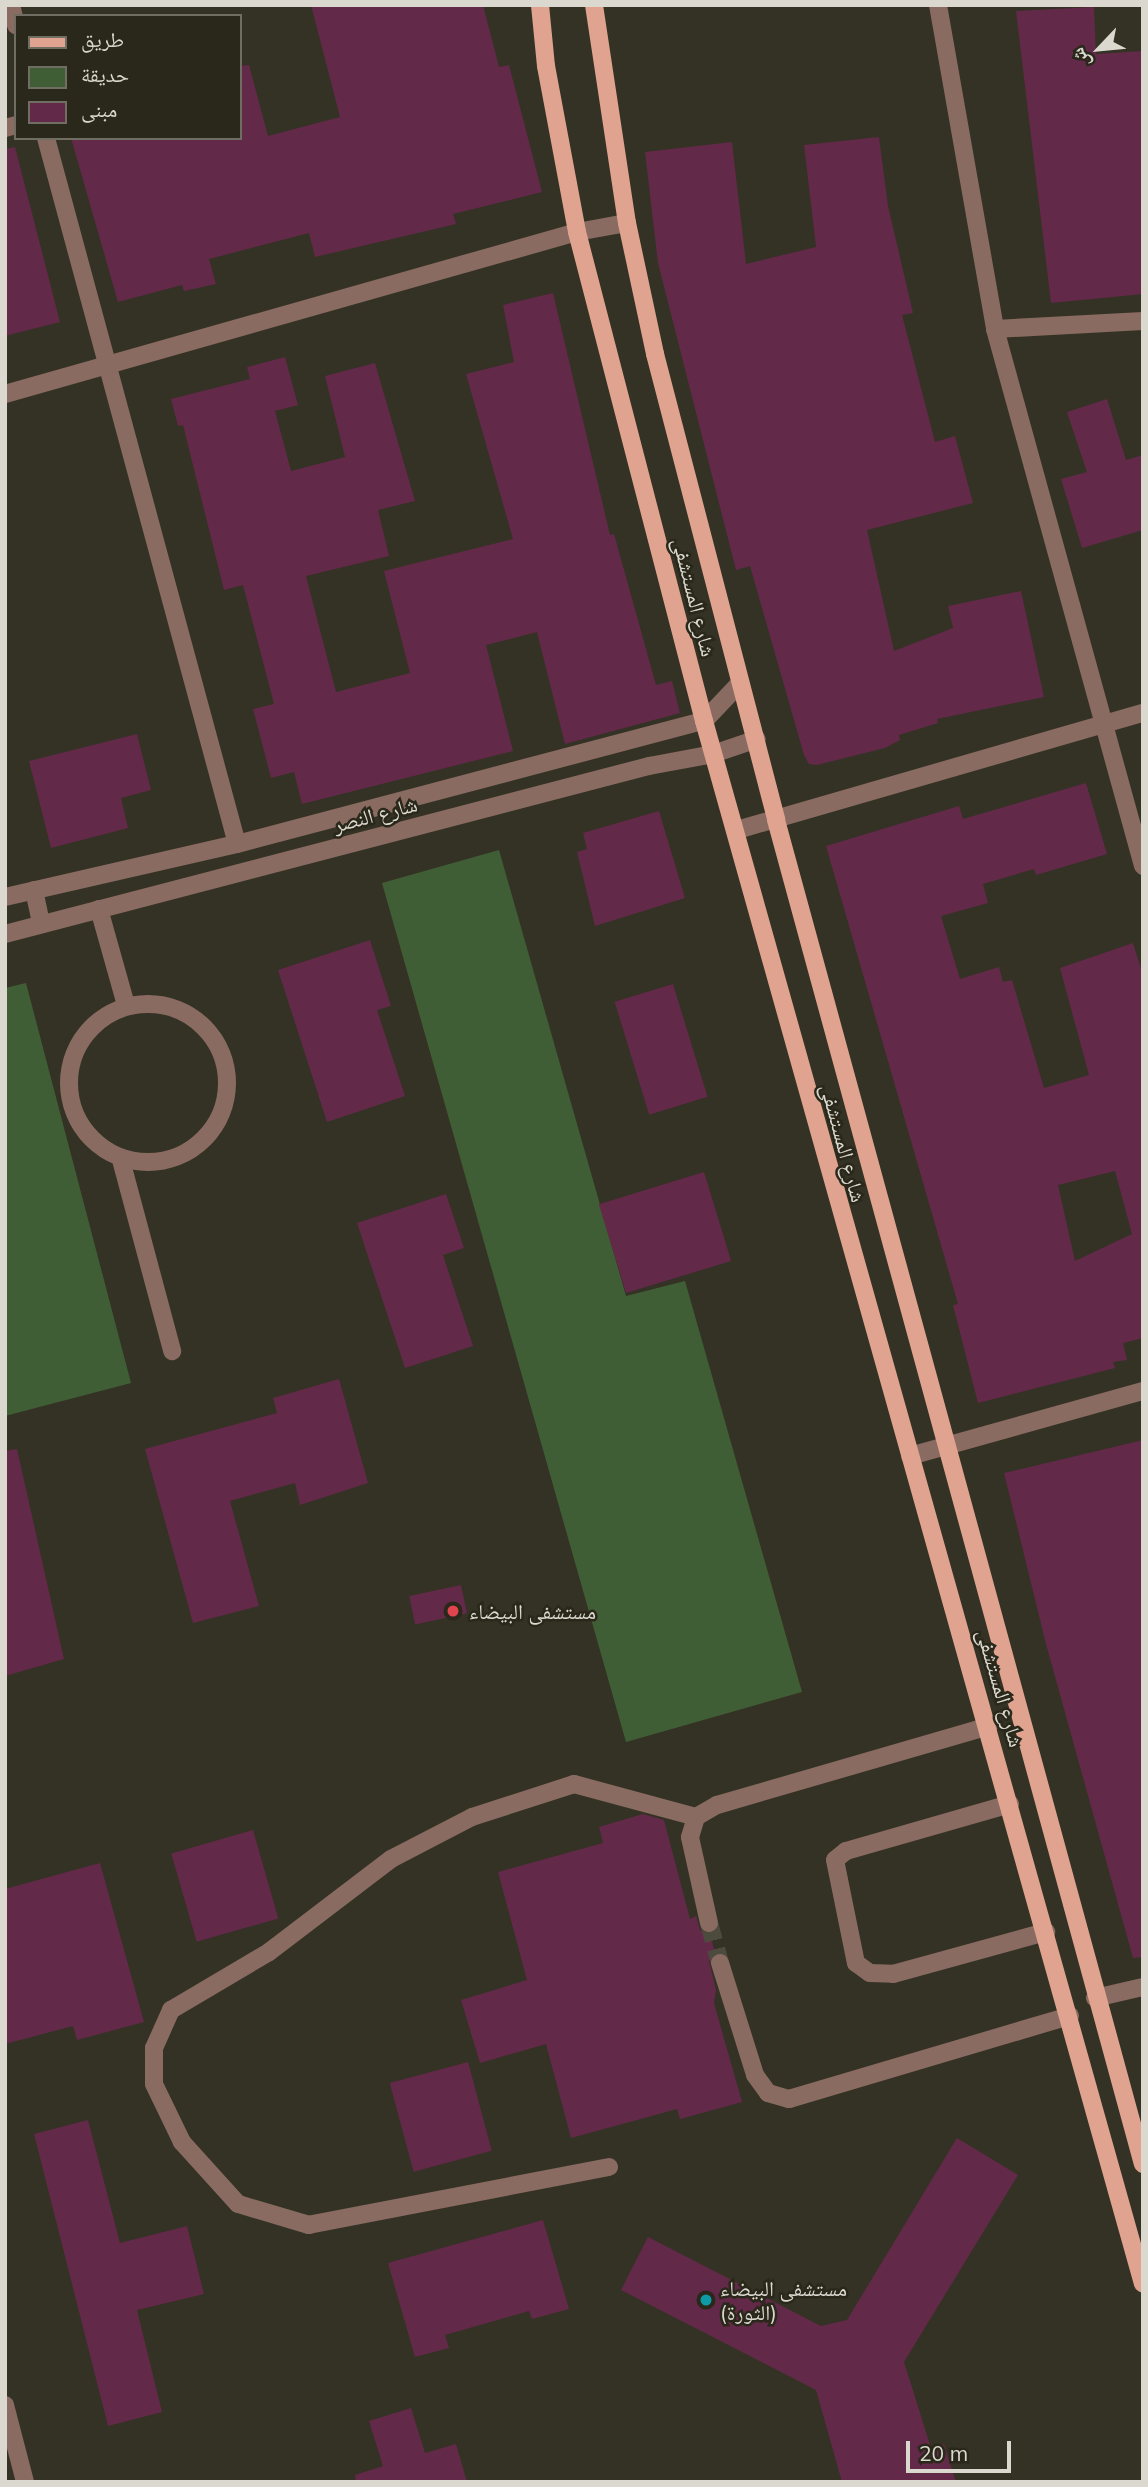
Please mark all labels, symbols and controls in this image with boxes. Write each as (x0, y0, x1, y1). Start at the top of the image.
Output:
legend (14, 14, 242, 140)
north arrow (1064, 14, 1134, 84)
text: طريق (81, 26, 124, 52)
text: ش (1065, 44, 1095, 73)
text: حديقة (81, 61, 129, 87)
text: مبنى (81, 96, 117, 122)
street label: شارع المستشفى (668, 535, 722, 659)
street label: شارع النصر (330, 791, 420, 837)
street label: شارع المستشفى (816, 1081, 872, 1205)
place label: مستشفى البيضاء (469, 1598, 596, 1624)
marker: مستشفى البيضاء (443, 1601, 463, 1621)
street label: شارع المستشفى (972, 1626, 1030, 1750)
place label: مستشفى البيضاء (الثورة) (720, 2275, 847, 2325)
marker: مستشفى البيضاء (الثورة) (698, 2292, 714, 2308)
scale bar (910, 2428, 1015, 2472)
text: 20 m (919, 2440, 968, 2466)

